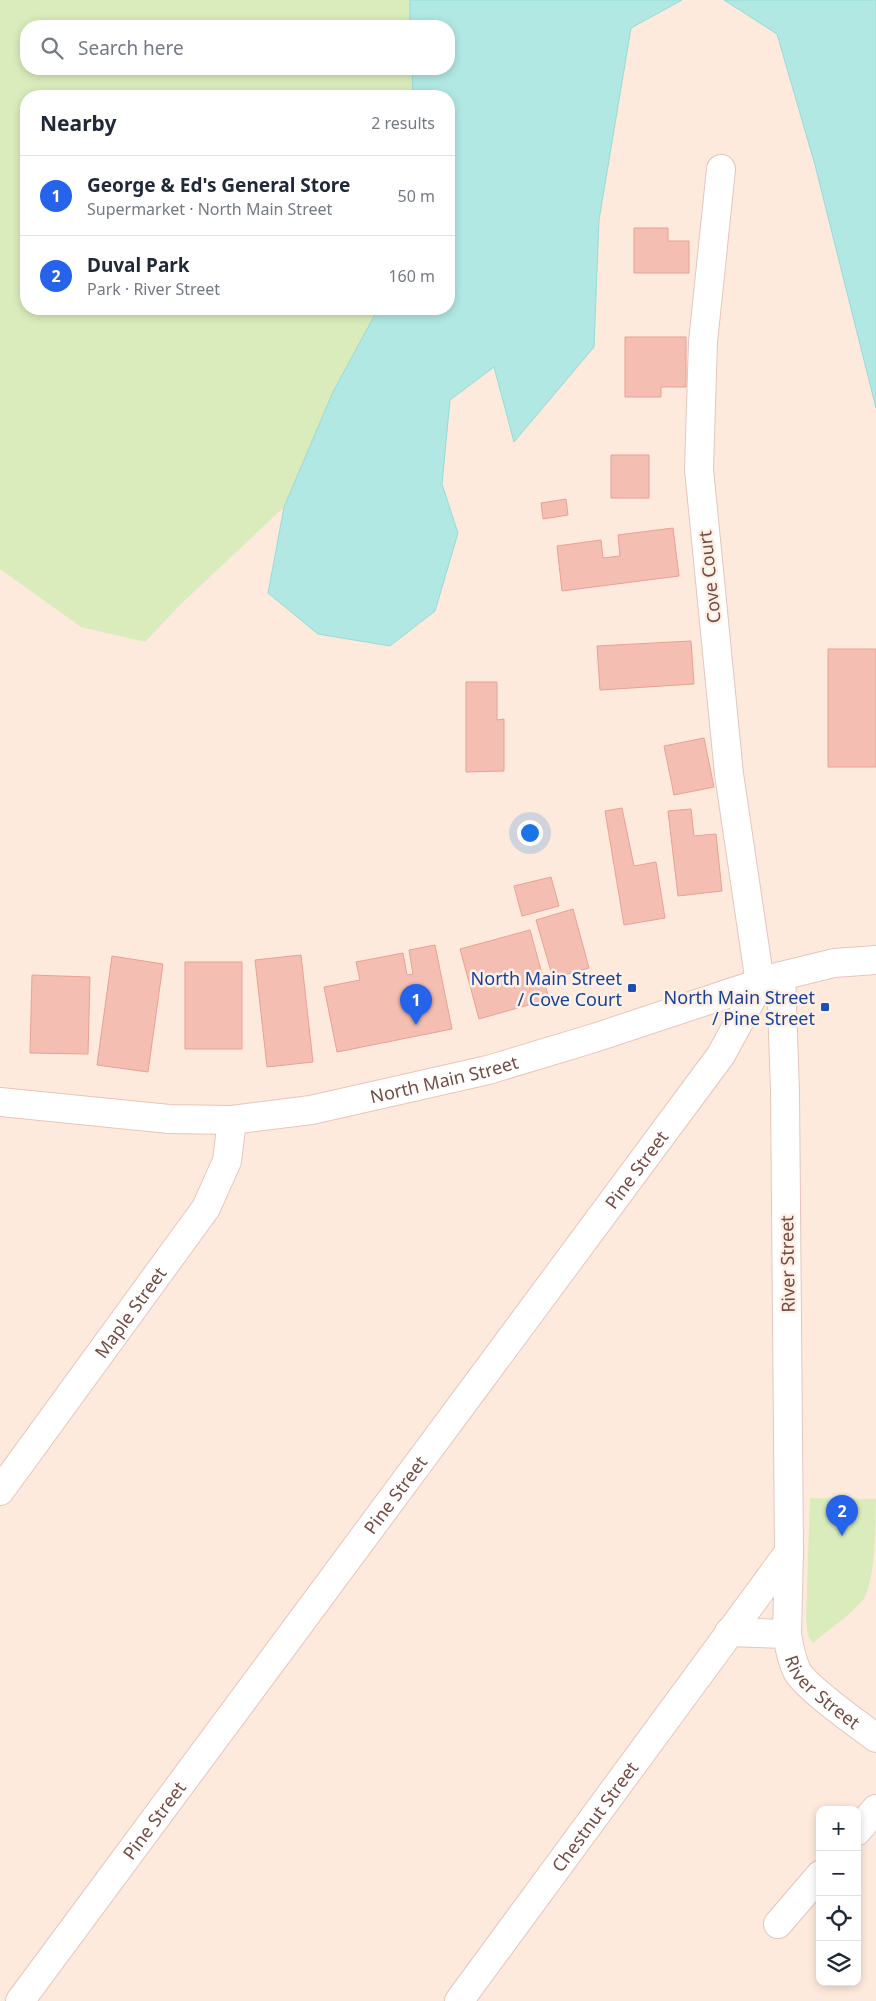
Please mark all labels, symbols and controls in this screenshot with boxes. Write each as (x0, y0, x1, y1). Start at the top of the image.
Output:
search box (20, 20, 455, 75)
icon: search (38, 34, 66, 62)
text: Search here (78, 35, 184, 61)
text: Nearby (40, 109, 116, 137)
text: 2 results (371, 112, 435, 134)
text: George & Ed's General Store (87, 172, 350, 198)
text: 1 (51, 185, 61, 207)
text: 50 m (398, 185, 435, 207)
text: Supermarket · North Main Street (87, 198, 332, 220)
text: Duval Park (87, 252, 190, 278)
text: 2 (51, 265, 61, 287)
text: 160 m (388, 265, 435, 287)
text: Park · River Street (87, 278, 220, 300)
street label: Cove Court (692, 529, 726, 625)
your location (517, 820, 543, 846)
place label: North Main Street / Cove Court (471, 966, 622, 1011)
marker: North Main Street / Cove Court (626, 982, 638, 994)
pin: 1 (400, 984, 432, 1025)
place label: North Main Street / Pine Street (664, 985, 815, 1030)
marker: North Main Street / Pine Street (819, 1001, 831, 1013)
street label: North Main Street (368, 1049, 521, 1108)
street label: Pine Street (599, 1125, 673, 1213)
street label: River Street (774, 1215, 800, 1313)
street label: Maple Street (89, 1261, 172, 1363)
street label: Pine Street (358, 1450, 432, 1539)
pin: 2 (826, 1495, 858, 1536)
street label: River Street (780, 1652, 865, 1734)
street label: Chestnut Street (546, 1756, 644, 1877)
street label: Pine Street (117, 1776, 191, 1864)
map controls (816, 1806, 861, 1986)
button: + (816, 1806, 861, 1851)
button: − (816, 1851, 861, 1896)
button: locate (816, 1896, 861, 1941)
button: layers (816, 1941, 861, 1986)

